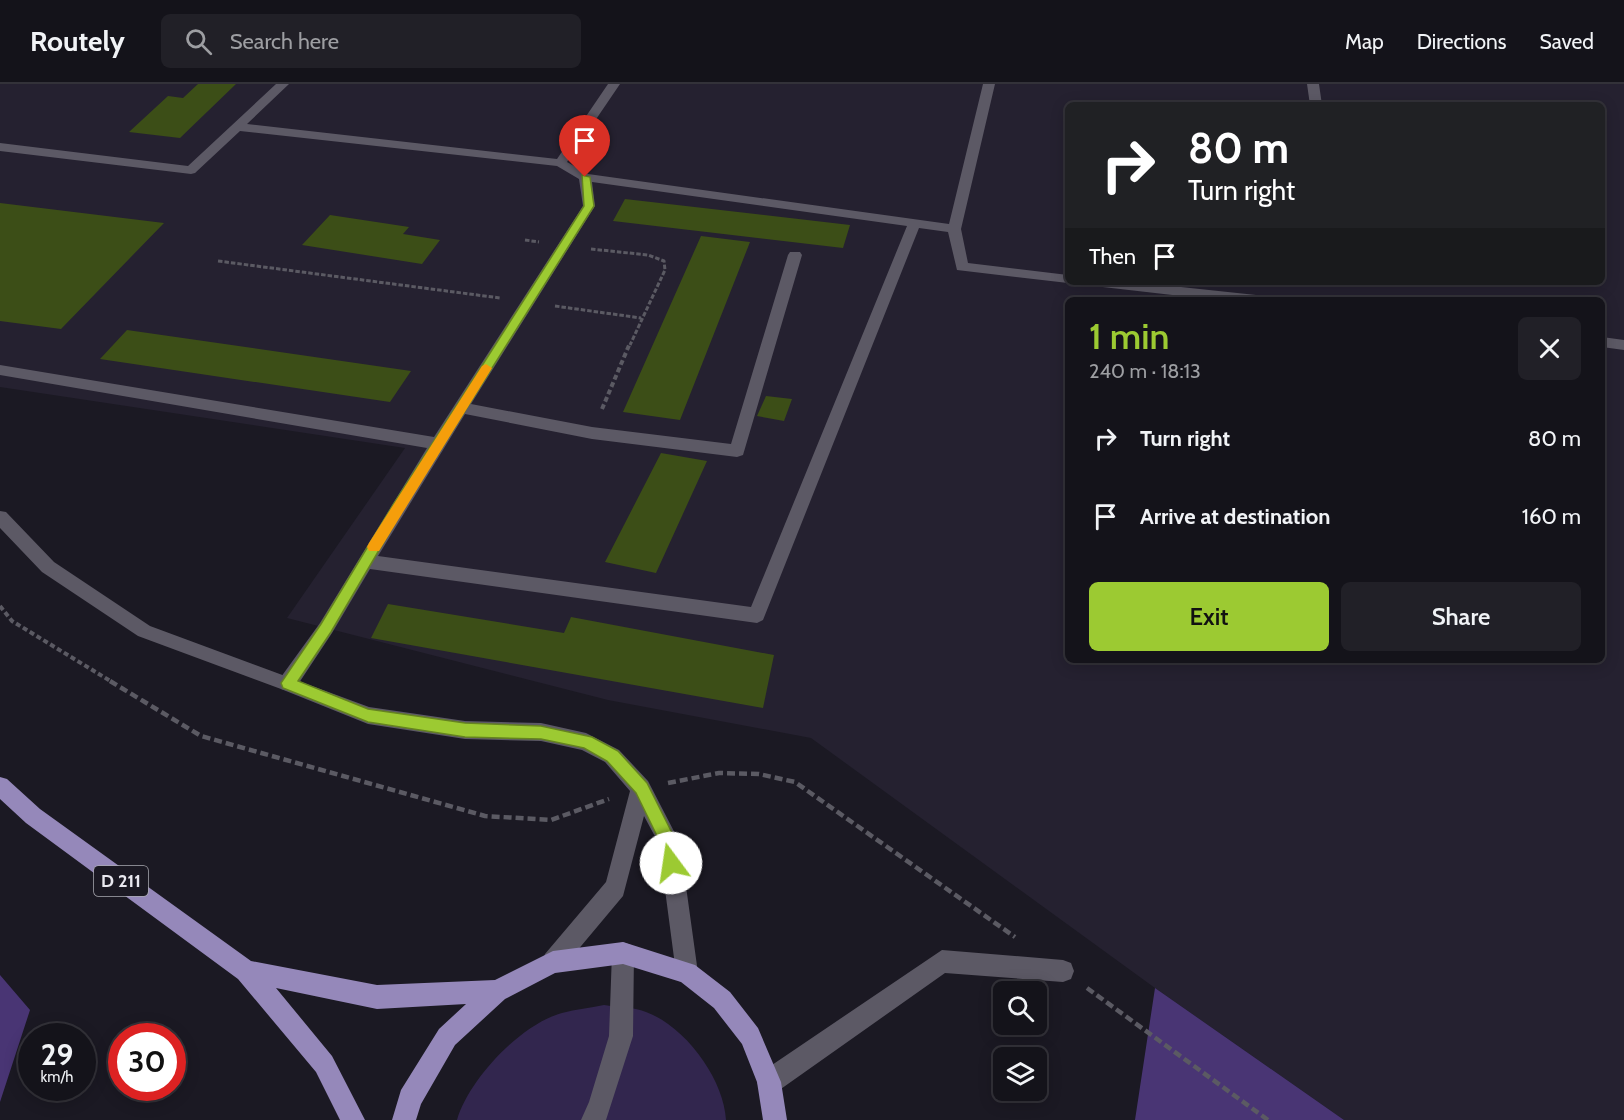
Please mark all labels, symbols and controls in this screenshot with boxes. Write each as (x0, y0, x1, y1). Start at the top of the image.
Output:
search box (161, 14, 581, 68)
text: Routely (30, 24, 125, 58)
icon: search (182, 25, 215, 58)
text: Search here (230, 28, 339, 55)
text: Map (1345, 29, 1384, 54)
text: Directions (1417, 29, 1506, 54)
text: Saved (1539, 29, 1594, 54)
pin (559, 115, 610, 177)
text: 80 m (1188, 122, 1289, 174)
icon: arrive (568, 124, 601, 157)
icon: right (1089, 126, 1167, 204)
text: Turn right (1188, 174, 1295, 207)
icon: arrive (1148, 240, 1181, 273)
text: Then (1089, 243, 1136, 270)
text: 1 min (1089, 314, 1169, 358)
button: close (1518, 317, 1581, 380)
text: 240 m · 18:13 (1089, 359, 1201, 383)
icon: right (1089, 422, 1122, 455)
text: Turn right (1140, 425, 1230, 452)
text: 80 m (1528, 425, 1581, 452)
icon: arrive (1089, 500, 1122, 533)
text: Arrive at destination (1140, 503, 1330, 530)
text: 160 m (1522, 503, 1581, 530)
button: Exit (1089, 582, 1329, 651)
button: Share (1341, 582, 1581, 651)
position arrow (639, 831, 703, 895)
road number: D 211 (94, 866, 148, 896)
map controls (993, 981, 1047, 1101)
button: search (993, 981, 1047, 1035)
speed limit sign: 30 (108, 1023, 186, 1101)
text: 29 (41, 1036, 73, 1073)
button: layers (993, 1047, 1047, 1101)
text: km/h (41, 1068, 73, 1086)

